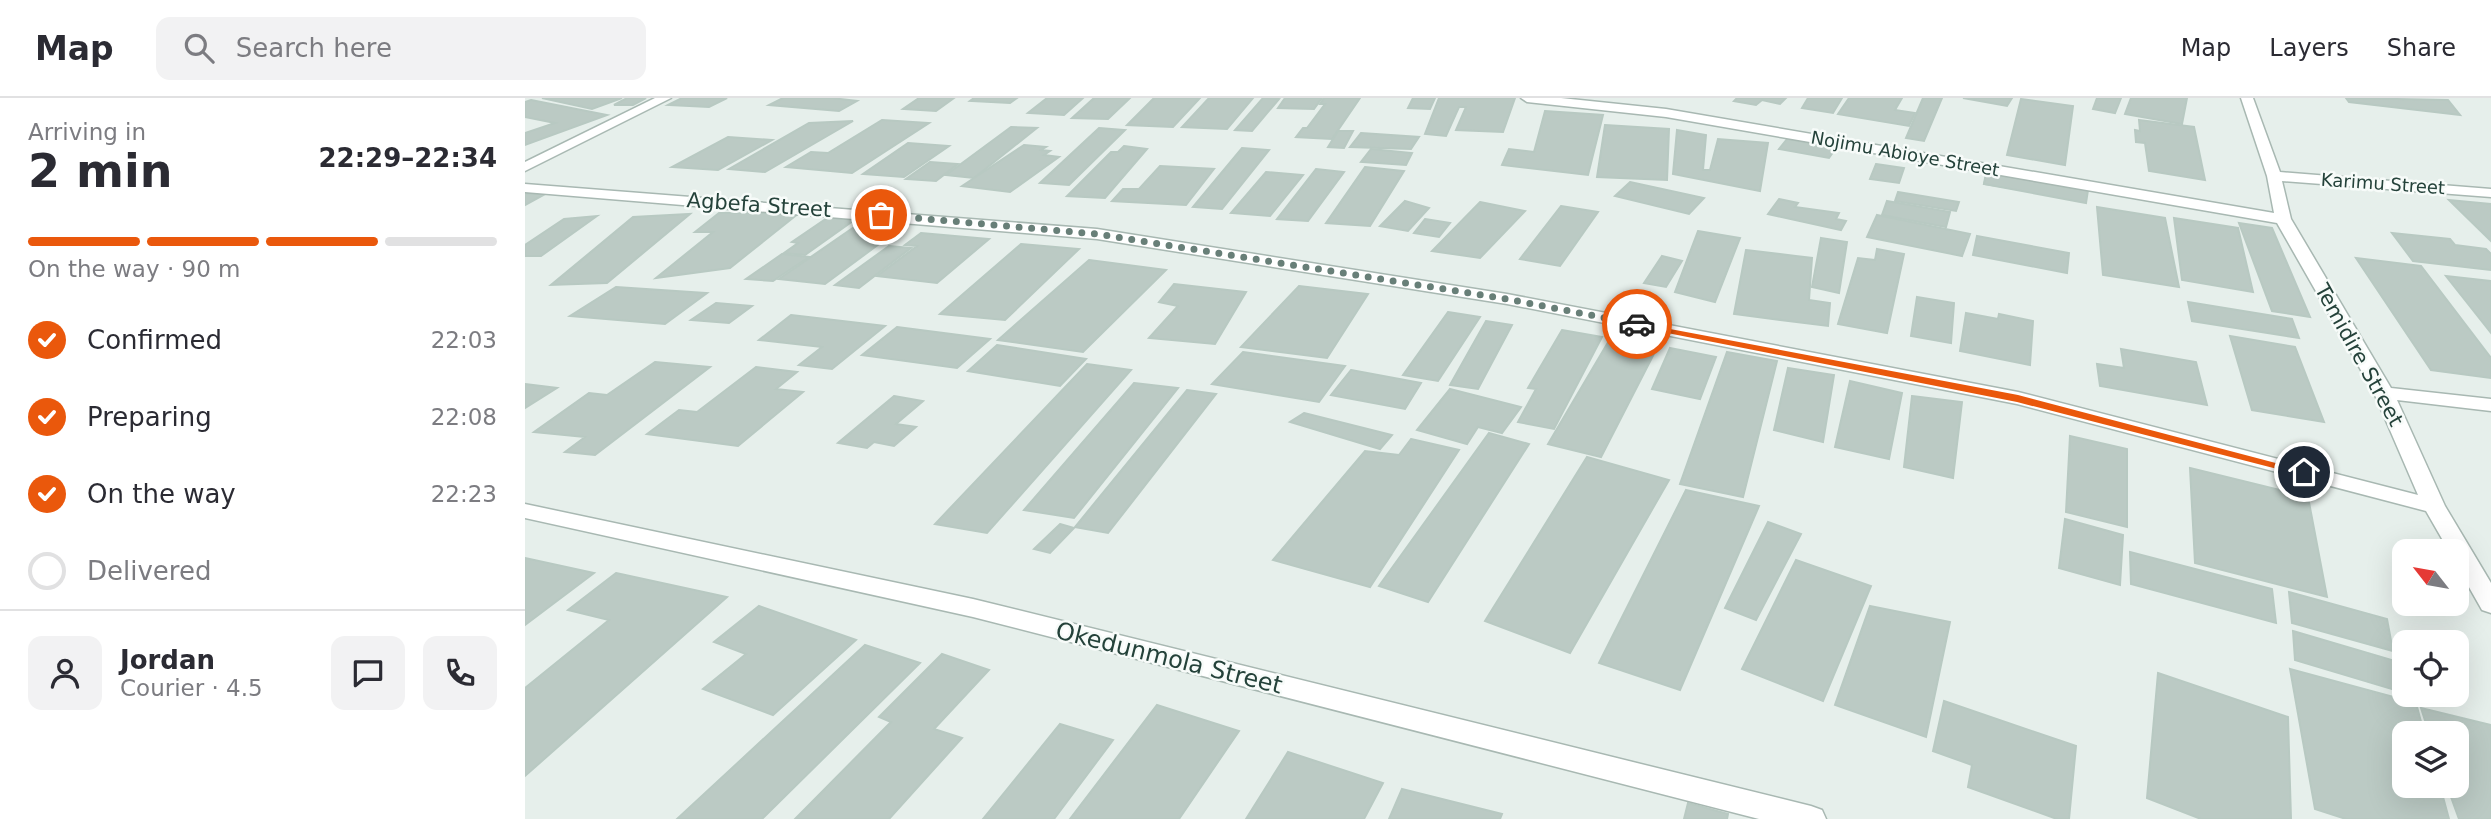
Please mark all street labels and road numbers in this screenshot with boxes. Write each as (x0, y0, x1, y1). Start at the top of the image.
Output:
street label: Nojimu Abioye Street (1809, 127, 2001, 180)
street label: Karimu Street (2320, 169, 2446, 198)
street label: Agbefa Street (686, 188, 832, 222)
street label: Temidire Street (2309, 279, 2408, 430)
street label: Okedunmola Street (1053, 616, 1285, 700)

